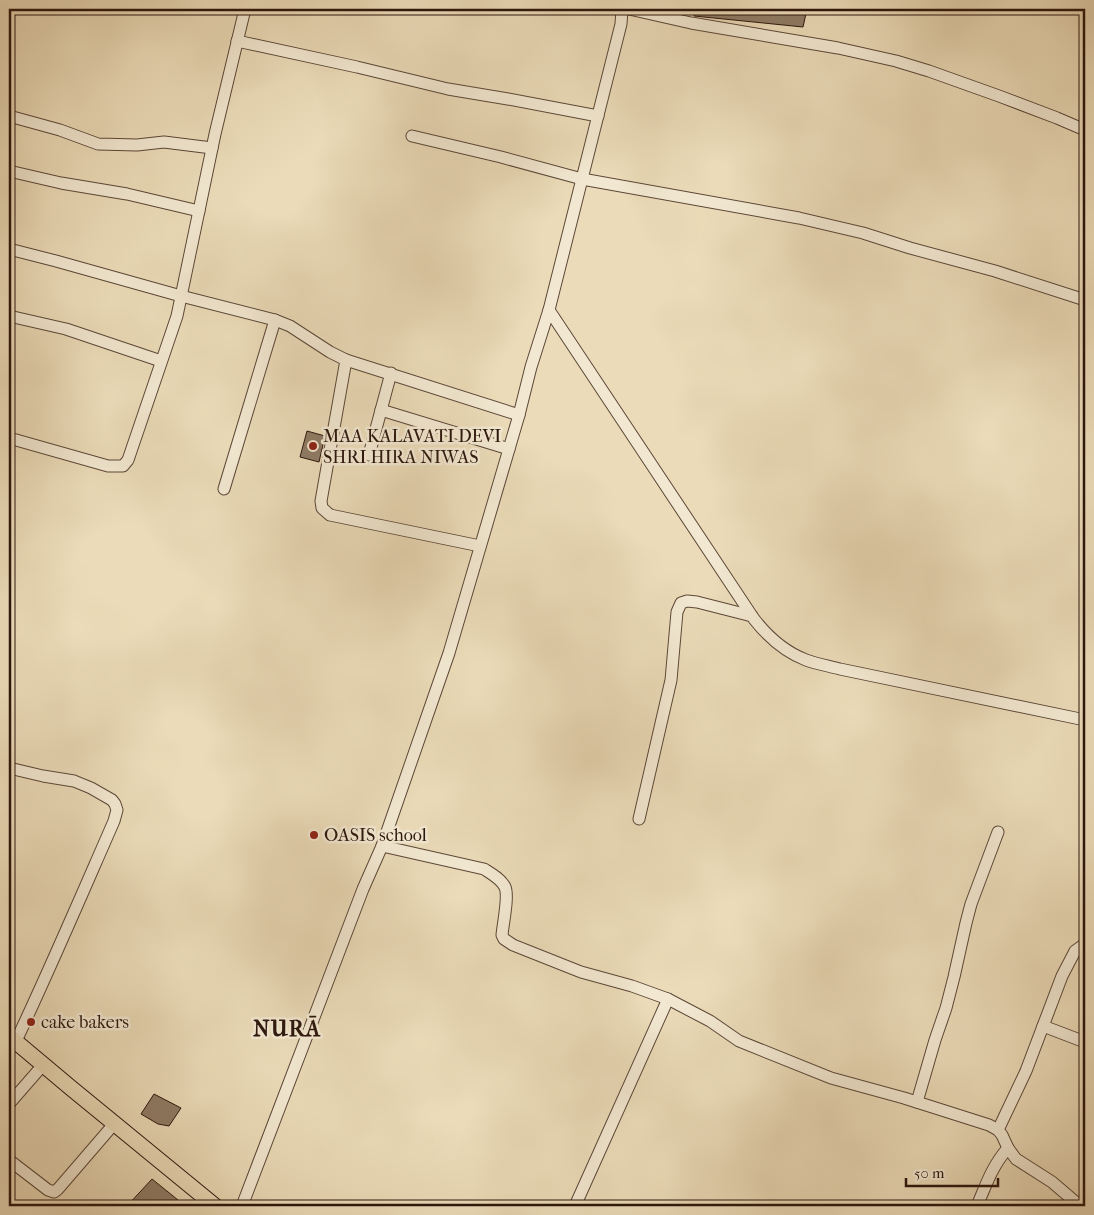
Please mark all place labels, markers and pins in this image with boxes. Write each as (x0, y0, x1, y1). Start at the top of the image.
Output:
place label: MAA KALAVATI DEVI SHRI HIRA NIWAS (323, 426, 501, 468)
marker: MAA KALAVATI DEVI SHRI HIRA NIWAS (307, 440, 319, 452)
place label: OASIS school (324, 825, 427, 846)
marker: OASIS school (308, 829, 320, 841)
place label: cake bakers (41, 1012, 129, 1033)
marker: cake bakers (25, 1016, 37, 1028)

